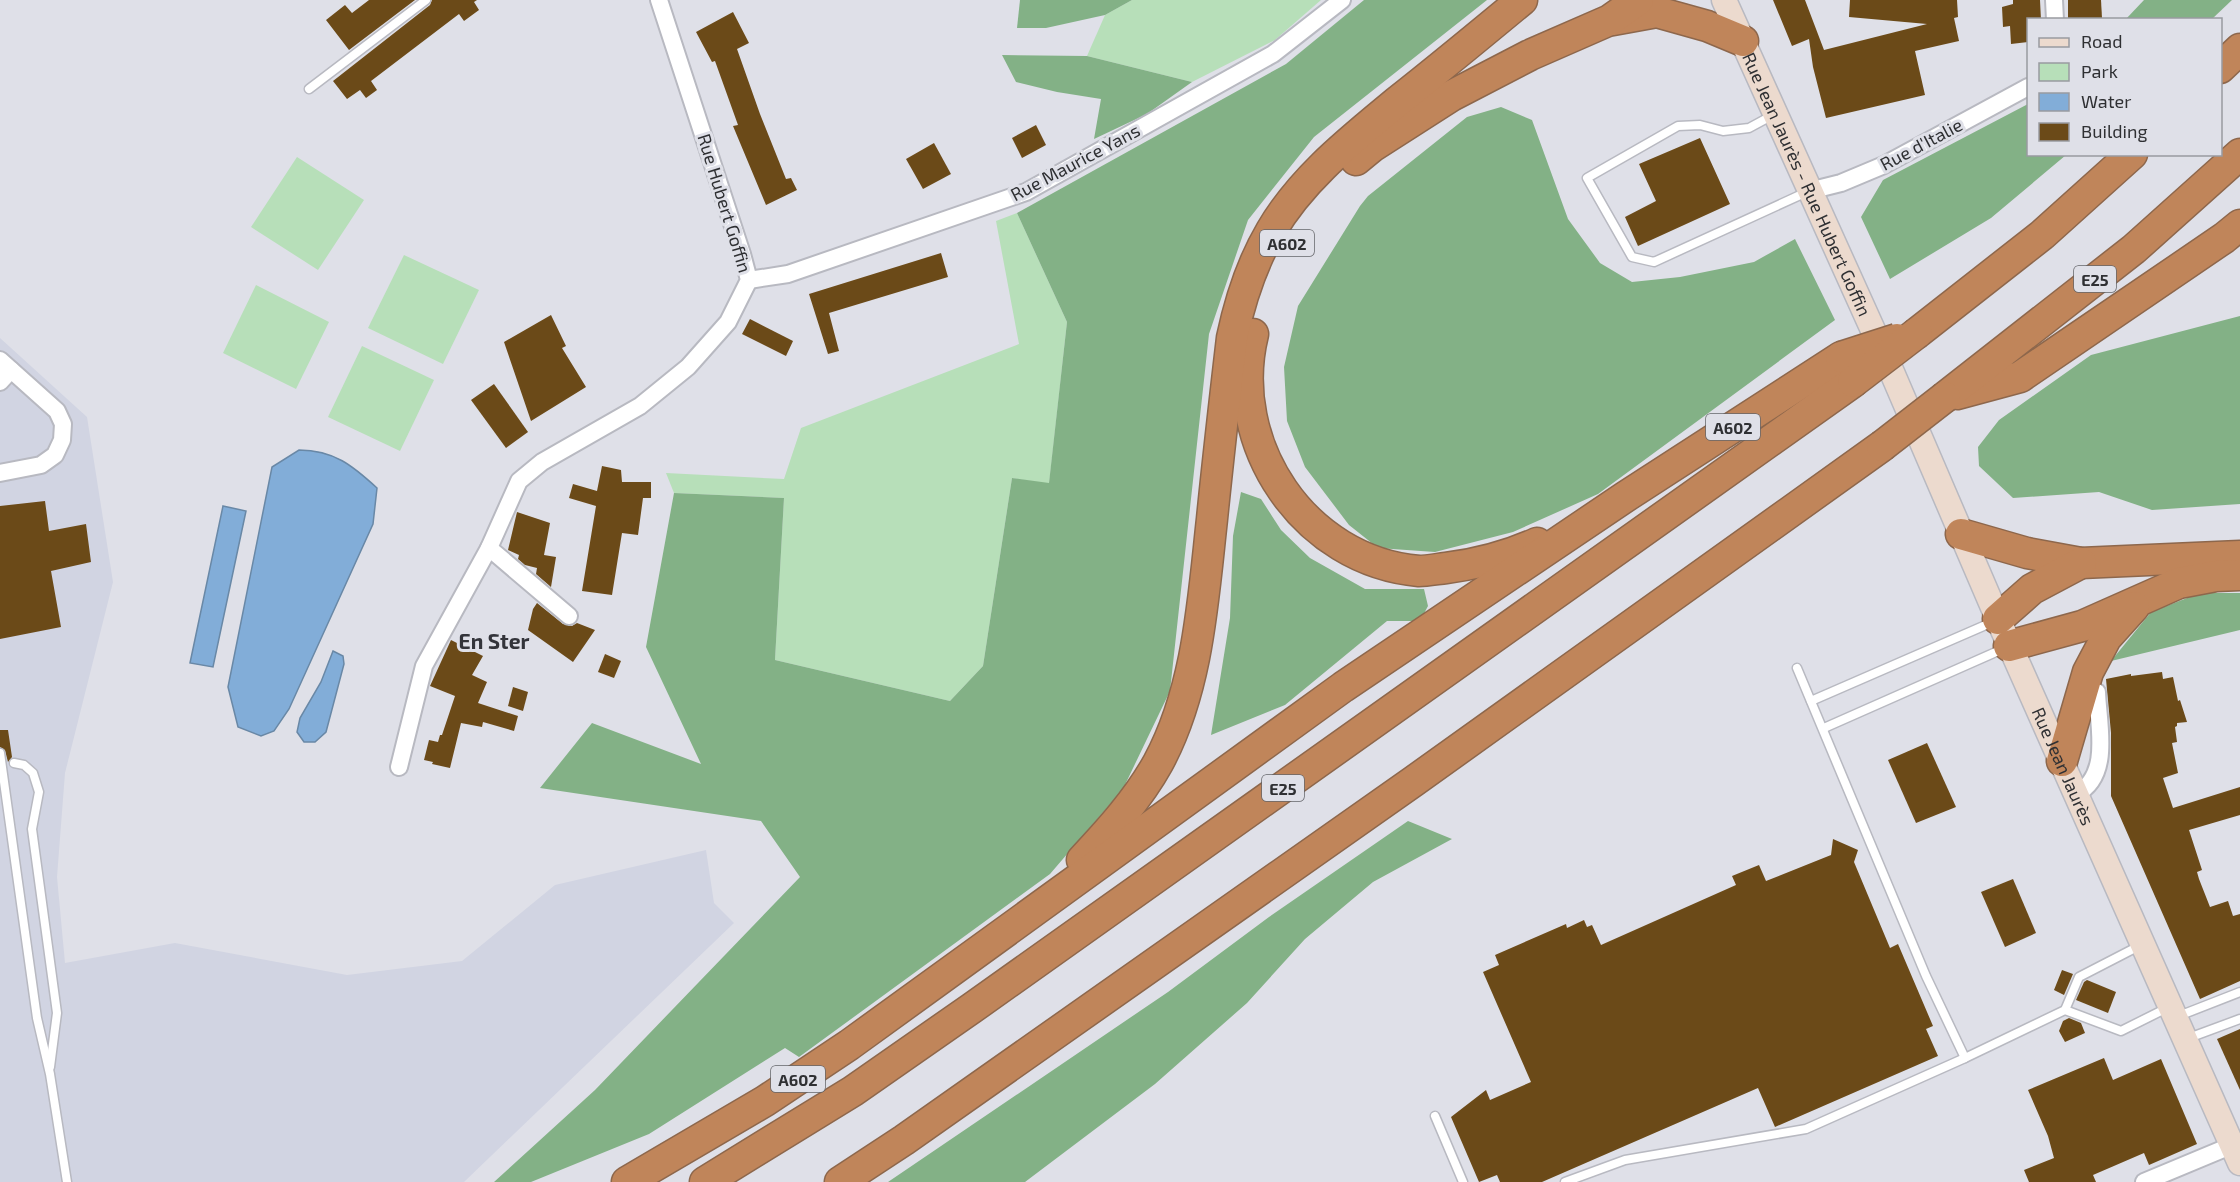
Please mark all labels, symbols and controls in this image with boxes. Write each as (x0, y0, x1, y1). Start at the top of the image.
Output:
legend (2027, 18, 2222, 156)
text: Road (2081, 30, 2122, 52)
street label: Rue Jean Jaurès - Rue Hubert Goffin (1738, 49, 1876, 319)
text: Park (2081, 60, 2118, 82)
text: Water (2081, 90, 2131, 112)
street label: Rue d'Italie (1876, 113, 1966, 175)
street label: Rue Maurice Yans (1007, 119, 1143, 205)
text: Building (2081, 120, 2148, 142)
street label: Rue Hubert Goffin (693, 131, 757, 275)
road number: A602 (1260, 230, 1314, 256)
road number: E25 (2074, 266, 2116, 292)
road number: A602 (1706, 414, 1760, 440)
district label: En Ster (459, 628, 530, 653)
street label: Rue Jean Jaurès (2028, 704, 2099, 828)
road number: E25 (1262, 775, 1304, 801)
road number: A602 (771, 1066, 825, 1092)

